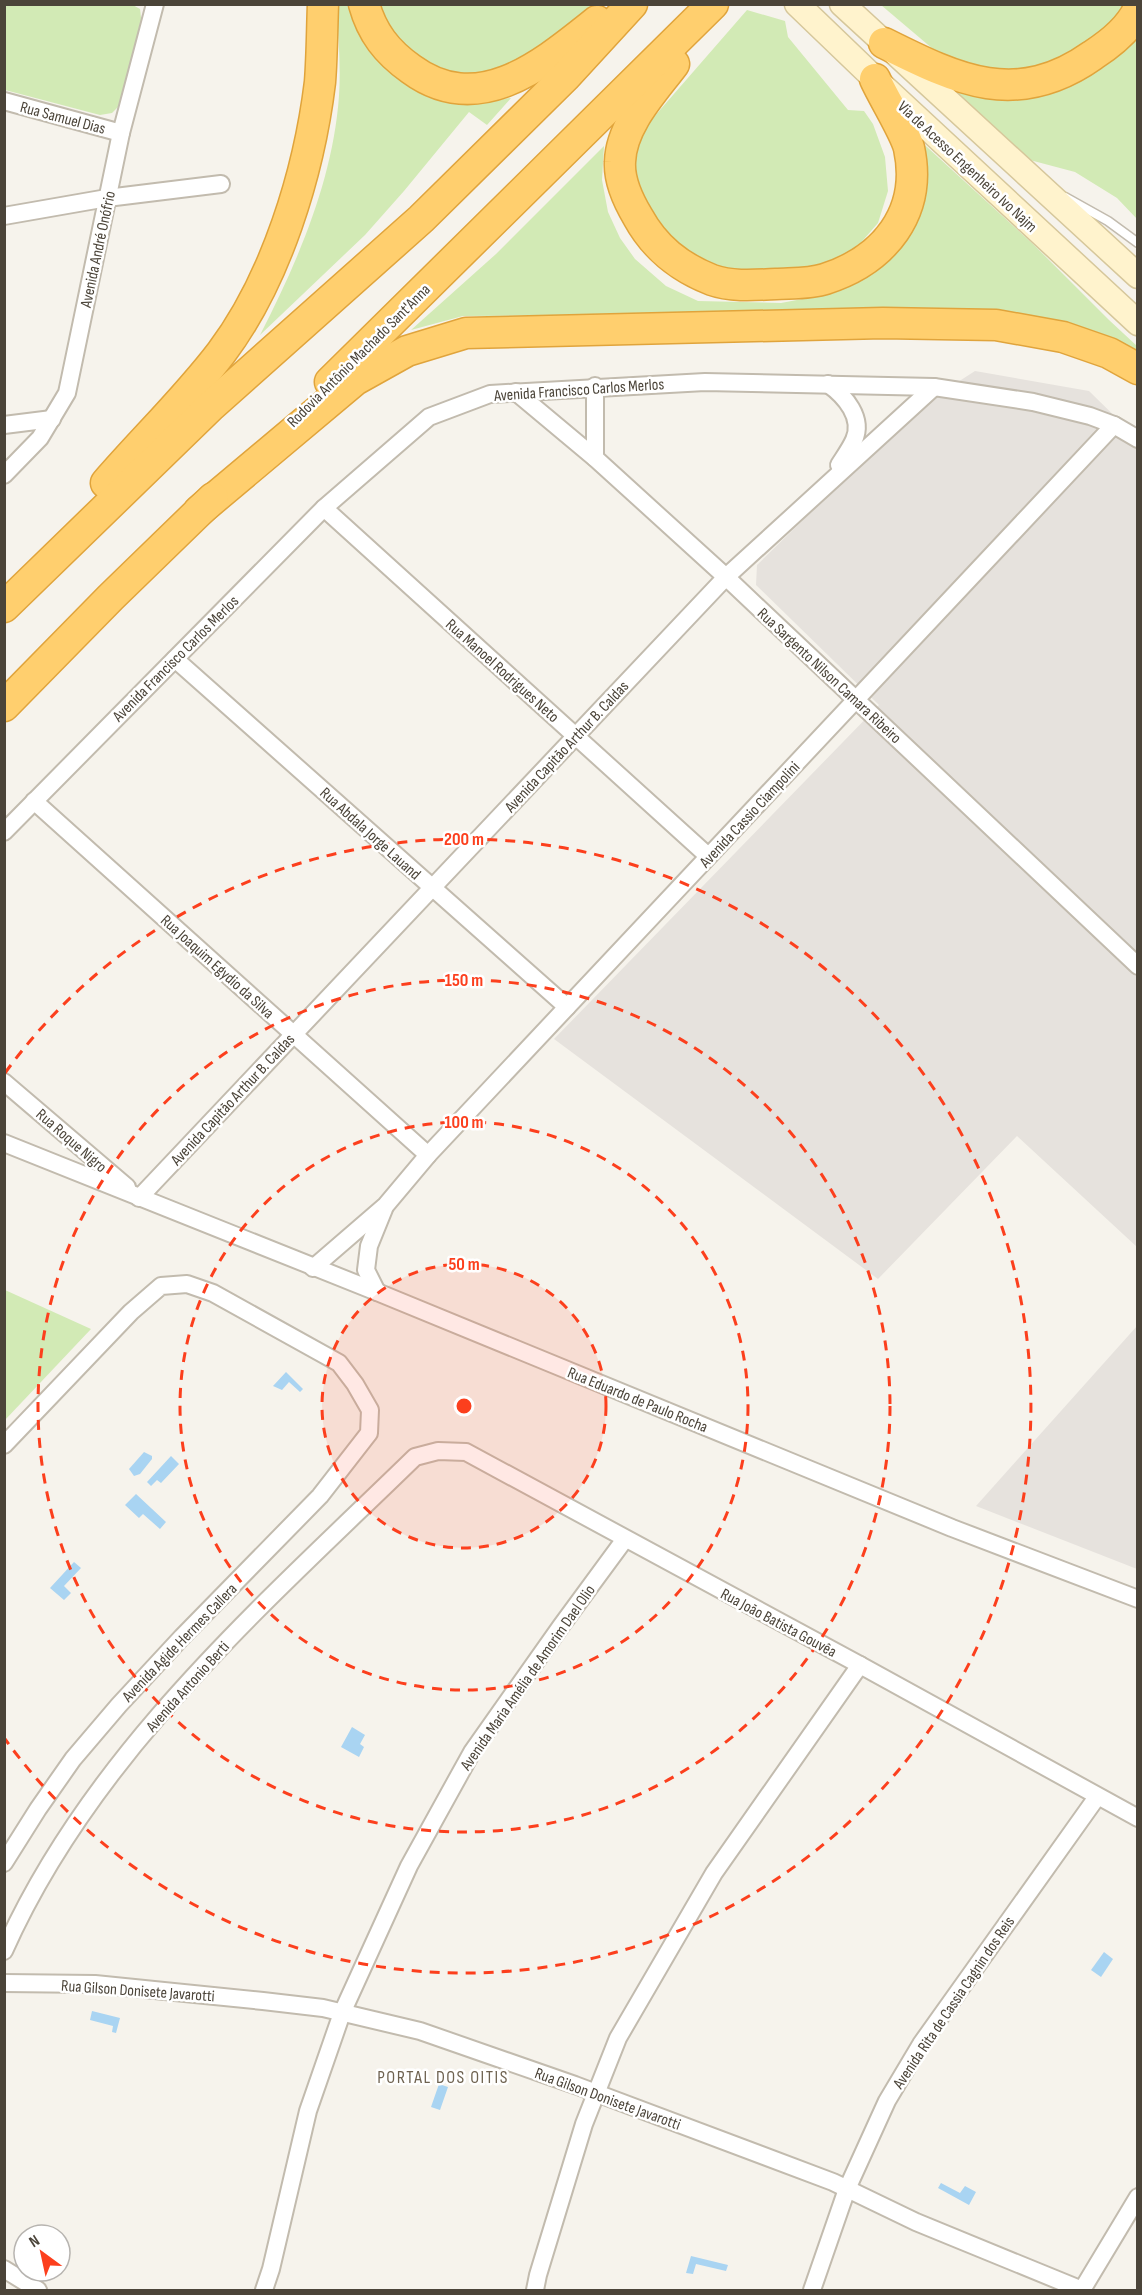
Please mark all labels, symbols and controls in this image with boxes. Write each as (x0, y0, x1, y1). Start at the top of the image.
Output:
street label: Rua Samuel Dias (18, 98, 108, 139)
street label: Via de Acesso Engenheiro Ivo Najm (893, 98, 1041, 237)
street label: Avenida André Onófrio (77, 189, 120, 310)
street label: Rodovia Antônio Machado Sant'Anna (283, 280, 435, 432)
street label: Avenida Francisco Carlos Merlos (492, 375, 665, 406)
street label: Avenida Francisco Carlos Merlos (108, 592, 243, 727)
street label: Rua Sargento Nilson Camara Ribeiro (753, 604, 905, 748)
street label: Rua Manoel Rodrigues Neto (442, 615, 562, 727)
street label: Avenida Capitão Arthur B. Caldas (501, 677, 633, 817)
street label: Avenida Cassio Ciampolini (695, 758, 804, 873)
street label: Rua Abdala Jorge Lauand (316, 784, 424, 884)
text: 200 m (444, 829, 484, 850)
street label: Rua Joaquim Egydio da Silva (156, 911, 278, 1023)
text: 150 m (445, 970, 483, 991)
street label: Avenida Capitão Arthur B. Caldas (167, 1030, 299, 1170)
street label: Rua Roque Nigro (32, 1105, 110, 1177)
text: 100 m (445, 1112, 484, 1133)
text: 50 m (448, 1254, 480, 1275)
street label: Rua Eduardo de Paulo Rocha (565, 1364, 710, 1437)
centre of rings (454, 1396, 474, 1416)
street label: Avenida Agide Hermes Callera (118, 1580, 241, 1707)
street label: Avenida Maria Amélia de Amorim Dael Olio (456, 1582, 600, 1775)
street label: Rua João Batista Gouvêa (717, 1585, 839, 1662)
street label: Avenida Antonio Berti (142, 1638, 234, 1737)
street label: Avenida Rita de Cassia Cagnin dos Reis (889, 1913, 1019, 2093)
street label: Rua Gilson Donisete Javarotti (60, 1977, 215, 2006)
street label: Rua Gilson Donisete Javarotti (532, 2064, 683, 2135)
district label: PORTAL DOS OITIS (377, 2067, 509, 2088)
north arrow (12, 2223, 72, 2283)
text: N (26, 2231, 43, 2252)

